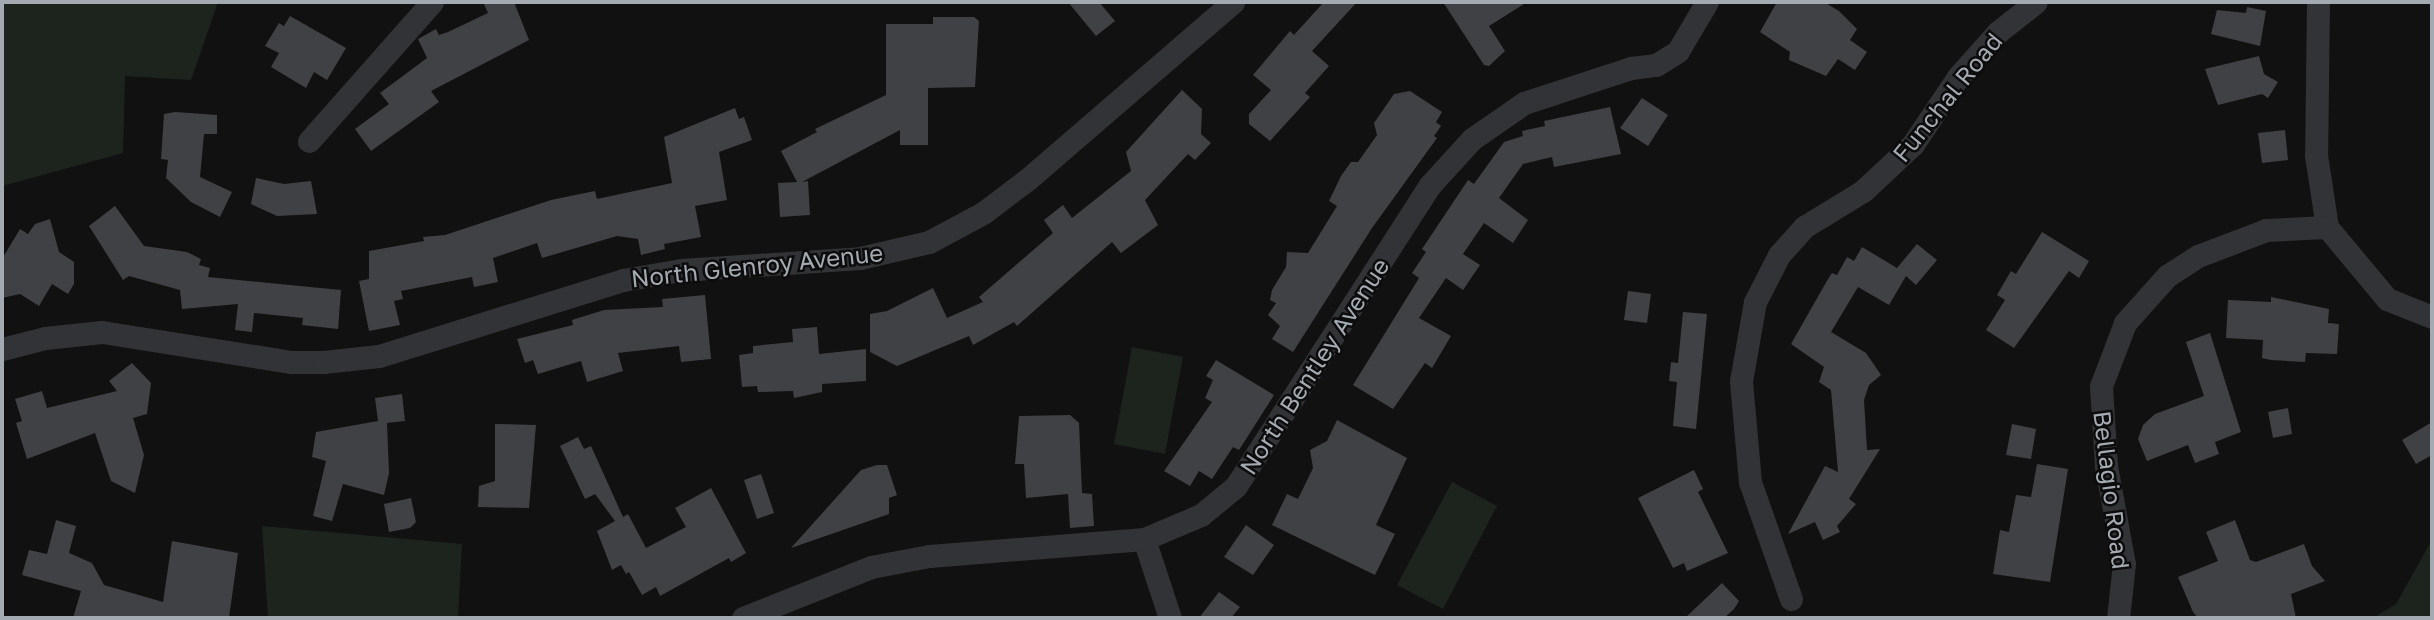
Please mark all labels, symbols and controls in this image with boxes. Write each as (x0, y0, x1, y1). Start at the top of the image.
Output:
street label: Funchal Road (1886, 27, 2008, 167)
street label: North Glenroy Avenue (630, 237, 884, 293)
street label: North Bentley Avenue (1233, 252, 1395, 480)
street label: Bellagio Road (2088, 409, 2136, 571)

